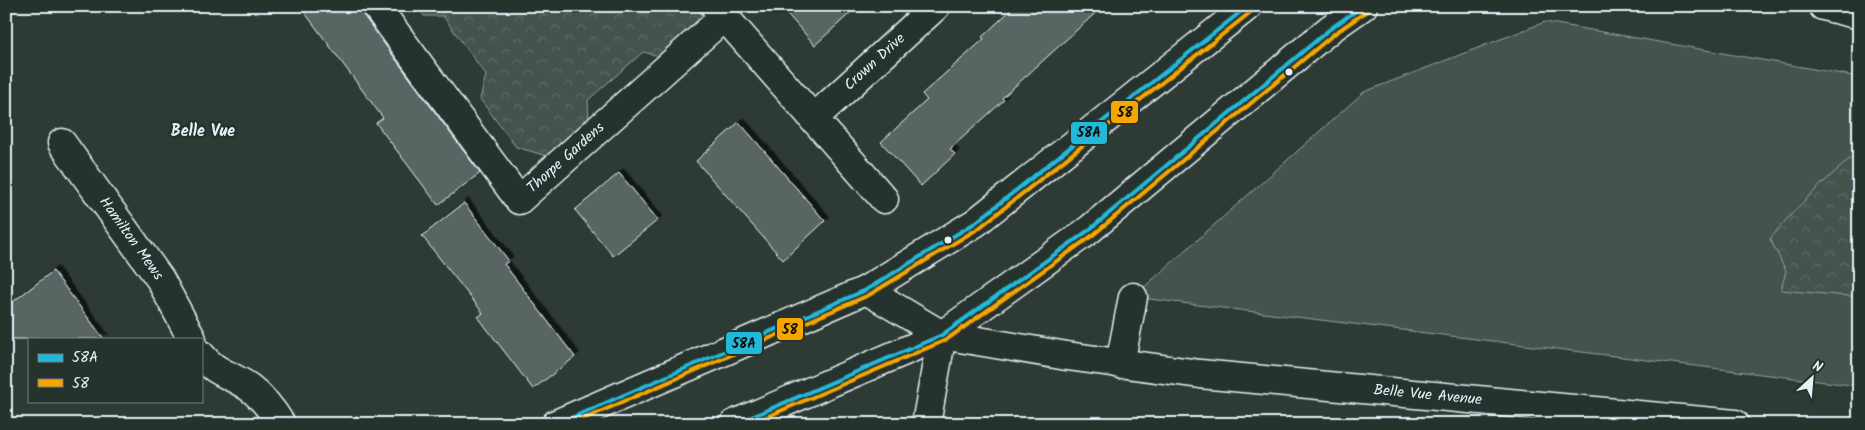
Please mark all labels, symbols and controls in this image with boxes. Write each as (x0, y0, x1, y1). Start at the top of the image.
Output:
street label: Crown Drive (839, 27, 911, 97)
unlabelled marker (1284, 67, 1294, 77)
line badge: 58 (1110, 100, 1139, 124)
text: 58 (1116, 102, 1133, 124)
street label: Thorpe Gardens (522, 116, 611, 200)
district label: Belle Vue (171, 119, 235, 144)
line badge: 58A (1070, 121, 1108, 145)
text: 58A (1076, 122, 1101, 144)
street label: Hamilton Mews (93, 192, 170, 286)
unlabelled marker (943, 235, 953, 245)
line badge: 58 (776, 317, 804, 341)
text: 58 (781, 319, 798, 341)
line badge: 58A (725, 331, 763, 355)
text: 58A (731, 333, 756, 355)
legend (28, 338, 202, 402)
text: 58A (72, 346, 98, 370)
north arrow (1788, 352, 1838, 402)
text: N (1808, 355, 1826, 379)
text: 58 (72, 372, 90, 396)
street label: Belle Vue Avenue (1372, 378, 1483, 412)

